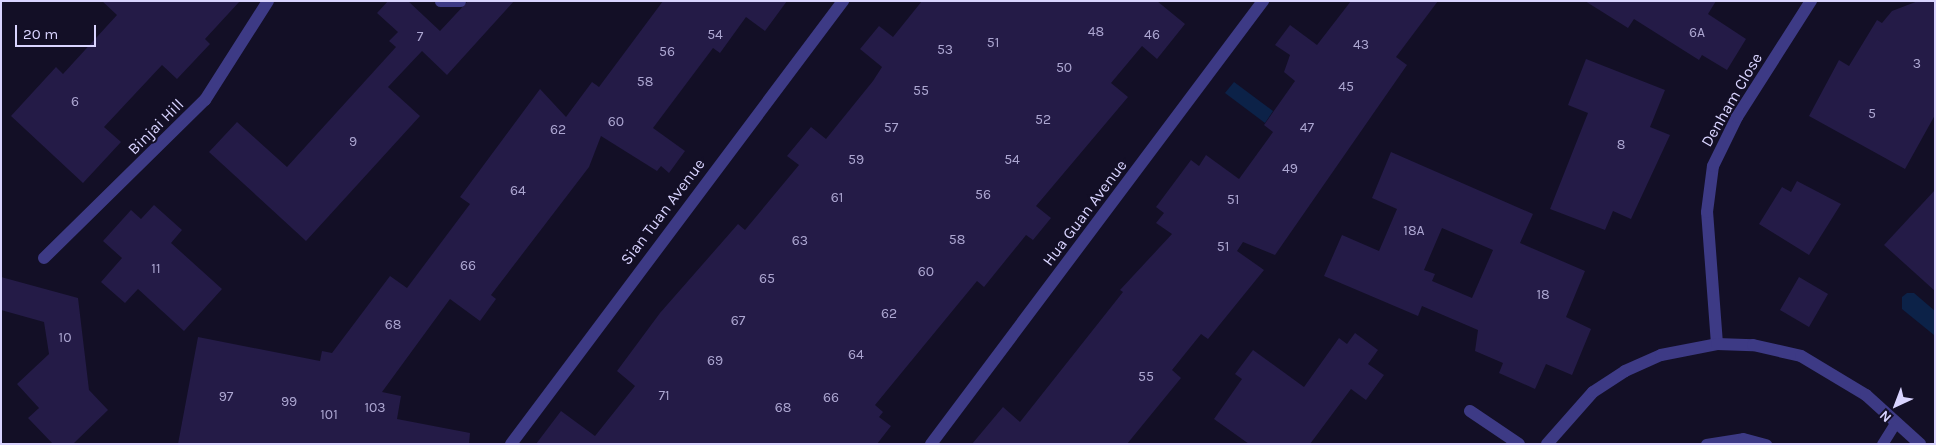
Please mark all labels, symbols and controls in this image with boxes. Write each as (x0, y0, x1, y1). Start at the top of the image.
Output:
scale bar (18, 15, 99, 47)
house number: 48 (1088, 24, 1104, 40)
text: 20 m (23, 25, 58, 43)
house number: 6A (1689, 25, 1705, 41)
house number: 54 (707, 27, 723, 43)
house number: 46 (1144, 27, 1160, 43)
house number: 7 (417, 29, 423, 45)
house number: 51 (987, 35, 999, 51)
house number: 43 (1353, 37, 1369, 53)
house number: 53 (937, 42, 953, 58)
house number: 56 (659, 44, 675, 60)
street label: Denham Close (1697, 50, 1767, 150)
house number: 3 (1913, 56, 1921, 72)
house number: 50 (1056, 60, 1072, 76)
house number: 58 (637, 74, 653, 90)
house number: 45 (1338, 79, 1354, 95)
house number: 55 (913, 83, 929, 99)
house number: 6 (71, 94, 79, 110)
street label: Binjai Hill (124, 95, 188, 159)
house number: 5 (1868, 106, 1876, 122)
house number: 52 (1035, 112, 1051, 128)
house number: 60 (608, 114, 624, 130)
house number: 57 (884, 120, 898, 136)
house number: 47 (1300, 120, 1314, 136)
house number: 62 (550, 122, 566, 138)
house number: 9 (349, 134, 357, 150)
house number: 8 (1617, 137, 1625, 153)
house number: 59 (848, 152, 864, 168)
house number: 54 (1004, 152, 1020, 168)
street label: Sian Tuan Avenue (617, 155, 709, 269)
street label: Hua Guan Avenue (1039, 156, 1131, 270)
house number: 49 (1282, 161, 1298, 177)
house number: 64 (510, 183, 526, 199)
house number: 56 (975, 187, 991, 203)
house number: 61 (831, 190, 843, 206)
house number: 51 (1227, 192, 1239, 208)
house number: 18A (1403, 223, 1425, 239)
house number: 58 (949, 232, 965, 248)
house number: 63 (792, 233, 808, 249)
house number: 51 (1217, 239, 1229, 255)
house number: 66 (460, 258, 476, 274)
house number: 11 (151, 261, 161, 277)
house number: 60 (918, 264, 934, 280)
house number: 65 (759, 271, 775, 287)
house number: 18 (1536, 287, 1550, 303)
house number: 62 (881, 306, 897, 322)
house number: 67 (731, 313, 745, 329)
house number: 68 (385, 317, 401, 333)
house number: 10 (59, 330, 71, 346)
house number: 64 (848, 347, 864, 363)
house number: 69 (707, 353, 723, 369)
house number: 55 (1138, 369, 1154, 385)
north arrow (1871, 380, 1921, 430)
house number: 71 (658, 388, 670, 404)
house number: 97 (219, 389, 233, 405)
house number: 66 (823, 390, 839, 406)
house number: 99 (281, 394, 297, 410)
house number: 103 (364, 400, 386, 416)
house number: 68 (775, 400, 791, 416)
house number: 101 (320, 407, 338, 423)
text: N (1876, 407, 1895, 426)

